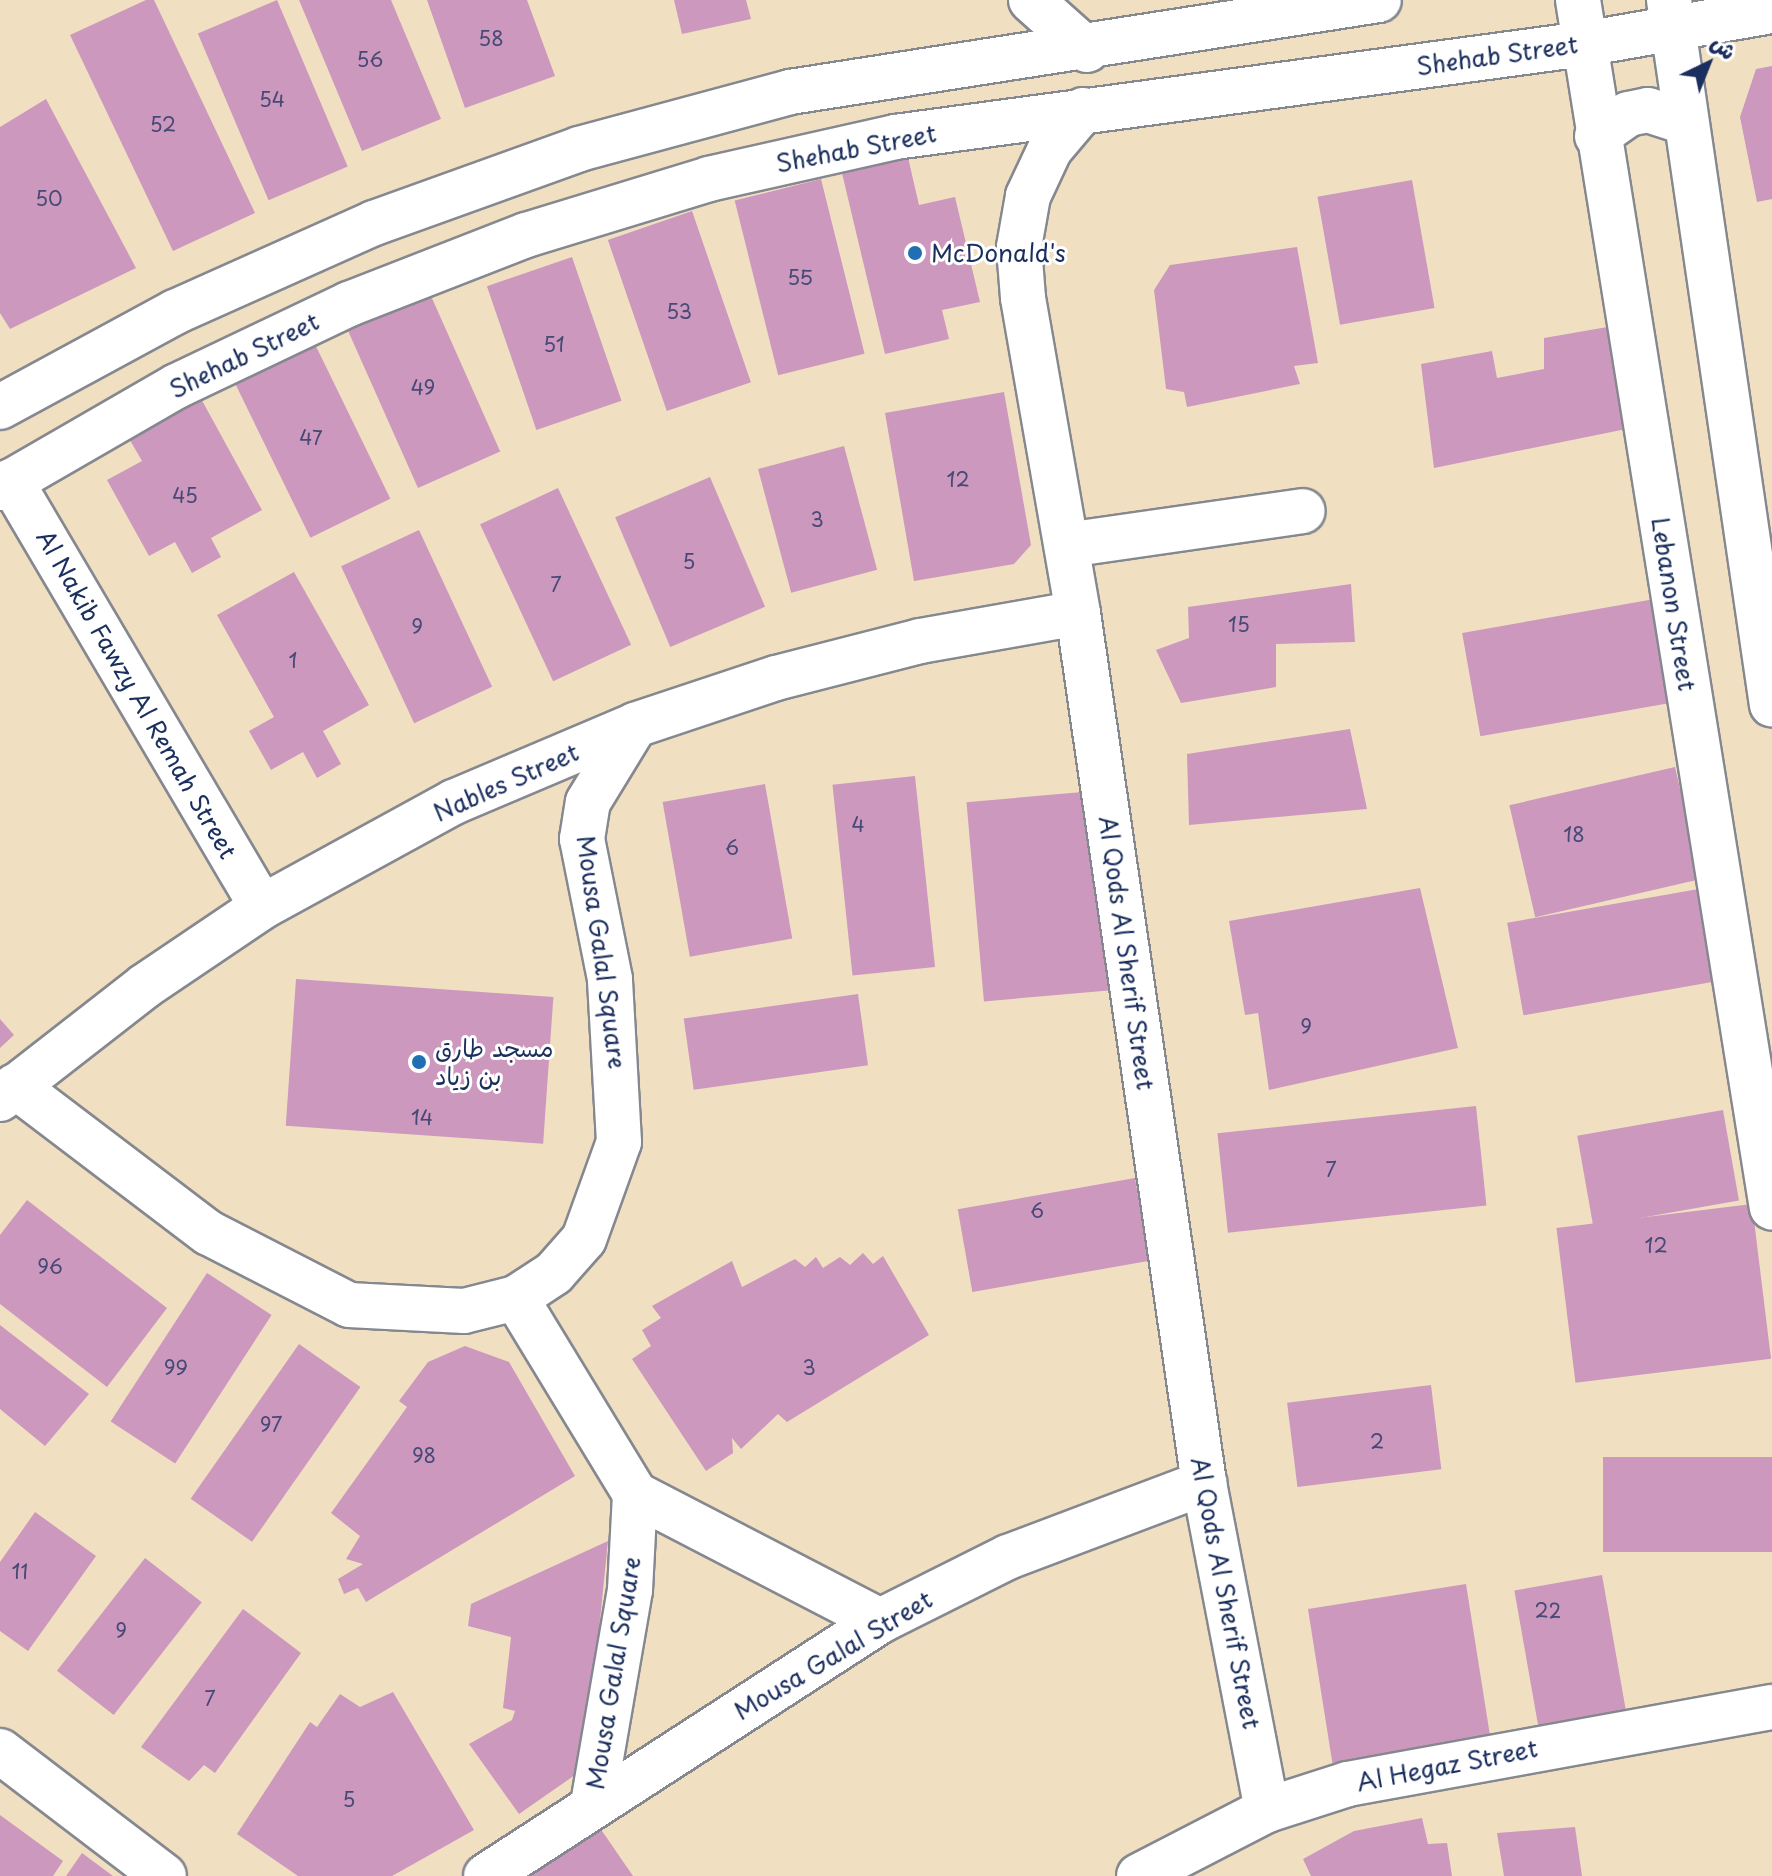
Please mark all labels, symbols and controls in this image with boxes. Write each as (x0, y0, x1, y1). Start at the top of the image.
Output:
north arrow (1668, 24, 1748, 104)
house number: 58 (478, 26, 504, 50)
text: ش (1705, 26, 1745, 66)
street label: Shehab Street (1414, 29, 1580, 81)
house number: 56 (357, 47, 383, 71)
house number: 54 (259, 87, 285, 111)
house number: 52 (150, 112, 176, 136)
street label: Shehab Street (773, 118, 939, 178)
house number: 50 (35, 186, 63, 210)
place label: McDonald's (931, 239, 1066, 267)
marker: McDonald's (906, 244, 924, 262)
house number: 55 (787, 265, 813, 289)
house number: 53 (666, 299, 692, 323)
street label: Shehab Street (164, 306, 324, 404)
house number: 51 (543, 332, 565, 356)
house number: 49 (411, 375, 435, 399)
house number: 47 (299, 425, 323, 449)
house number: 12 (946, 467, 970, 491)
house number: 45 (172, 483, 198, 507)
house number: 3 (810, 507, 824, 531)
street label: Lebanon Street (1646, 515, 1702, 693)
street label: Al Nakib Fawzy Al Remah Street (29, 522, 245, 866)
house number: 5 (683, 549, 695, 573)
house number: 7 (550, 572, 562, 596)
house number: 15 (1228, 612, 1250, 636)
house number: 9 (411, 614, 423, 638)
house number: 1 (289, 648, 297, 672)
street label: Nables Street (428, 737, 584, 827)
house number: 4 (851, 812, 865, 836)
street label: Al Qods Al Sherif Street (1093, 812, 1161, 1094)
house number: 18 (1563, 822, 1585, 846)
street label: Mousa Galal Square (571, 833, 633, 1071)
house number: 6 (725, 835, 739, 859)
house number: 9 (1300, 1014, 1312, 1038)
place label: مسجد طارق بن زياد (435, 1034, 554, 1090)
marker: مسجد طارق بن زياد (410, 1053, 428, 1071)
house number: 14 (411, 1105, 433, 1129)
house number: 7 (1325, 1157, 1337, 1181)
house number: 6 (1030, 1198, 1044, 1222)
house number: 12 (1644, 1233, 1668, 1257)
house number: 96 (37, 1254, 63, 1278)
house number: 99 (164, 1355, 188, 1379)
house number: 3 (802, 1355, 816, 1379)
house number: 97 (260, 1412, 282, 1436)
house number: 2 (1370, 1429, 1384, 1453)
house number: 98 (412, 1443, 436, 1467)
street label: Al Qods Al Sherif Street (1185, 1452, 1267, 1734)
street label: Mousa Galal Square (580, 1554, 646, 1792)
house number: 11 (12, 1559, 28, 1583)
street label: Mousa Galal Street (729, 1585, 937, 1725)
house number: 22 (1535, 1598, 1561, 1622)
house number: 9 (115, 1618, 127, 1642)
house number: 7 (204, 1686, 216, 1710)
street label: Al Hegaz Street (1353, 1733, 1541, 1797)
house number: 5 (343, 1787, 355, 1811)

